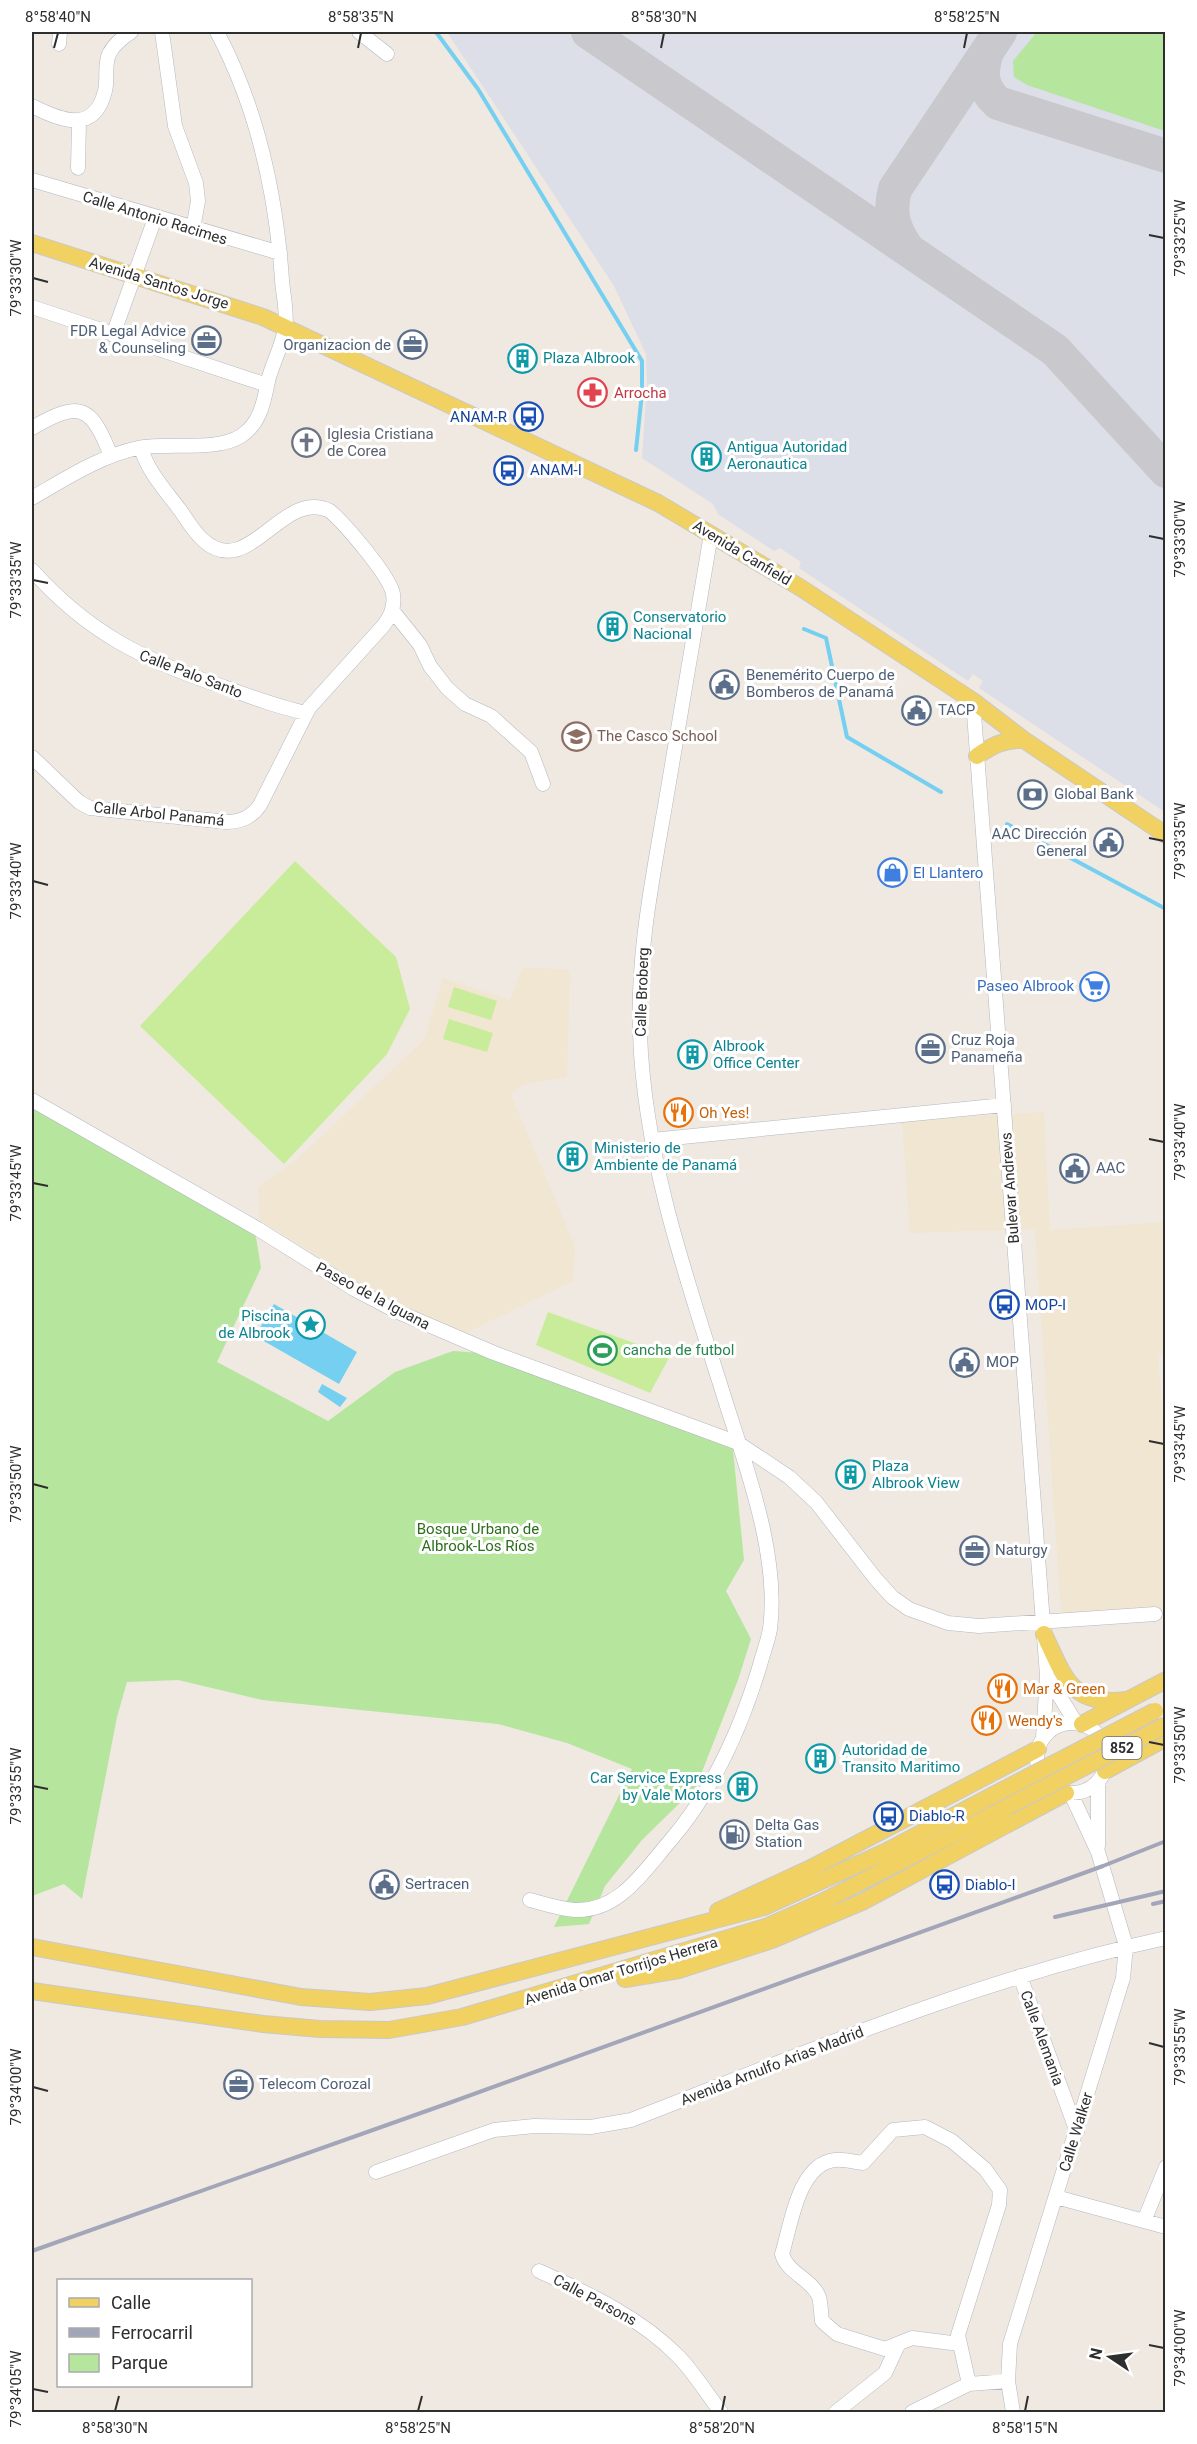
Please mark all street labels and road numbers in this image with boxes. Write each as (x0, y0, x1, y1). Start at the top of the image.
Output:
street label: Calle Antonio Racimes (81, 187, 229, 249)
street label: Avenida Santos Jorge (87, 253, 231, 313)
street label: Avenida Canfield (690, 517, 794, 589)
street label: Calle Palo Santo (137, 646, 245, 702)
street label: Calle Arbol Panamá (93, 798, 225, 830)
street label: Calle Broberg (631, 947, 653, 1037)
street label: Bulevar Andrews (997, 1132, 1023, 1244)
street label: Paseo de la Iguana (313, 1258, 433, 1334)
road number: 852 (1102, 1737, 1142, 1759)
street label: Avenida Omar Torrijos Herrera (522, 1933, 720, 2009)
street label: Calle Alemania (1016, 1988, 1068, 2088)
street label: Avenida Arnulfo Arias Madrid (678, 2023, 866, 2109)
street label: Calle Walker (1055, 2090, 1097, 2174)
street label: Calle Parsons (550, 2270, 640, 2330)

